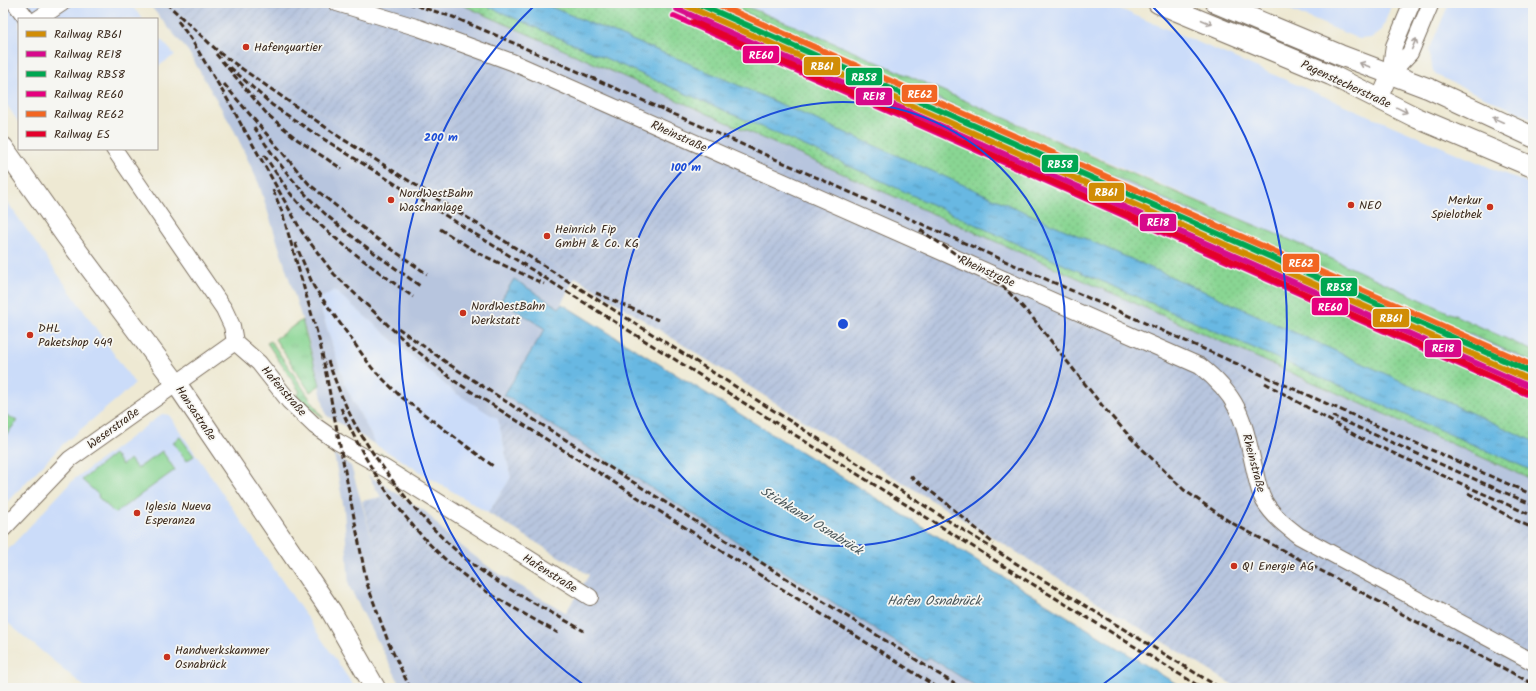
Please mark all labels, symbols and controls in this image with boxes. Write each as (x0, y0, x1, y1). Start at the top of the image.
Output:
legend (18, 18, 158, 150)
one-way arrow (1201, 19, 1213, 27)
text: Railway RB61 (54, 25, 122, 44)
place label: Hafenquartier (254, 38, 323, 57)
one-way arrow (1411, 38, 1418, 50)
marker: Hafenquartier (241, 42, 251, 52)
text: Railway RE18 (54, 45, 122, 64)
line badge: RE60 (742, 45, 780, 64)
text: RE60 (749, 47, 773, 65)
street label: Pagenstecherstraße (1297, 55, 1395, 114)
line badge: RB61 (803, 56, 841, 76)
text: RB61 (811, 58, 834, 76)
one-way arrow (1359, 60, 1371, 68)
text: Railway RB58 (54, 65, 126, 84)
line badge: RB58 (845, 67, 883, 86)
text: RB58 (851, 69, 877, 87)
line badge: RE62 (901, 84, 938, 103)
text: Railway RE60 (54, 85, 123, 104)
text: RE62 (907, 86, 933, 104)
line badge: RE18 (855, 87, 893, 106)
text: RE18 (863, 88, 886, 106)
text: Railway RE62 (54, 105, 124, 124)
one-way arrow (1396, 107, 1408, 114)
street label: Rheinstraße (648, 116, 711, 158)
one-way arrow (1492, 116, 1504, 124)
text: Railway ES (54, 125, 111, 144)
text: 200 m (424, 128, 458, 147)
line badge: RB58 (1041, 154, 1079, 173)
text: RB58 (1047, 156, 1073, 174)
text: 100 m (671, 158, 701, 177)
line badge: RB61 (1088, 182, 1125, 202)
place label: NordWestBahn Waschanlage (399, 184, 473, 217)
text: RB61 (1095, 184, 1118, 202)
place label: Merkur Spielothek (1431, 191, 1483, 224)
marker: NordWestBahn Waschanlage (386, 195, 396, 205)
place label: NEO (1359, 196, 1382, 215)
marker: NEO (1346, 200, 1356, 210)
marker: Merkur Spielothek (1485, 202, 1495, 212)
line badge: RE18 (1139, 213, 1177, 232)
text: RE18 (1147, 214, 1170, 232)
place label: Heinrich Fip GmbH & Co. KG (555, 220, 639, 253)
marker: Heinrich Fip GmbH & Co. KG (542, 231, 552, 241)
street label: Rheinstraße (956, 251, 1019, 293)
line badge: RE62 (1282, 253, 1320, 273)
text: RE62 (1288, 255, 1314, 273)
line badge: RB58 (1320, 277, 1358, 297)
text: RB58 (1326, 279, 1352, 297)
place label: NordWestBahn Werkstatt (471, 297, 545, 330)
line badge: RE60 (1311, 297, 1349, 316)
text: RE60 (1318, 299, 1342, 317)
marker: NordWestBahn Werkstatt (458, 308, 468, 318)
line badge: RB61 (1372, 308, 1410, 328)
text: RB61 (1380, 310, 1403, 328)
centre of rings (836, 317, 850, 331)
place label: DHL Paketshop 449 (38, 319, 113, 352)
marker: DHL Paketshop 449 (25, 330, 35, 340)
line badge: RE18 (1424, 339, 1462, 358)
text: RE18 (1432, 340, 1455, 358)
street label: Hafenstraße (256, 362, 311, 421)
street label: Hansastraße (170, 382, 221, 445)
street label: Weserstraße (83, 402, 144, 454)
street label: Rheinstraße (1237, 432, 1271, 495)
water label: Stichkanal Osnabrück (756, 481, 868, 562)
place label: Iglesia Nueva Esperanza (145, 497, 212, 530)
marker: Iglesia Nueva Esperanza (132, 508, 142, 518)
street label: Hafenstraße (519, 549, 581, 598)
place label: Q1 Energie AG (1242, 557, 1314, 576)
marker: Q1 Energie AG (1229, 561, 1239, 571)
water label: Hafen Osnabrück (887, 591, 983, 612)
place label: Handwerkskammer Osnabrück (175, 641, 270, 674)
marker: Handwerkskammer Osnabrück (162, 652, 172, 662)

